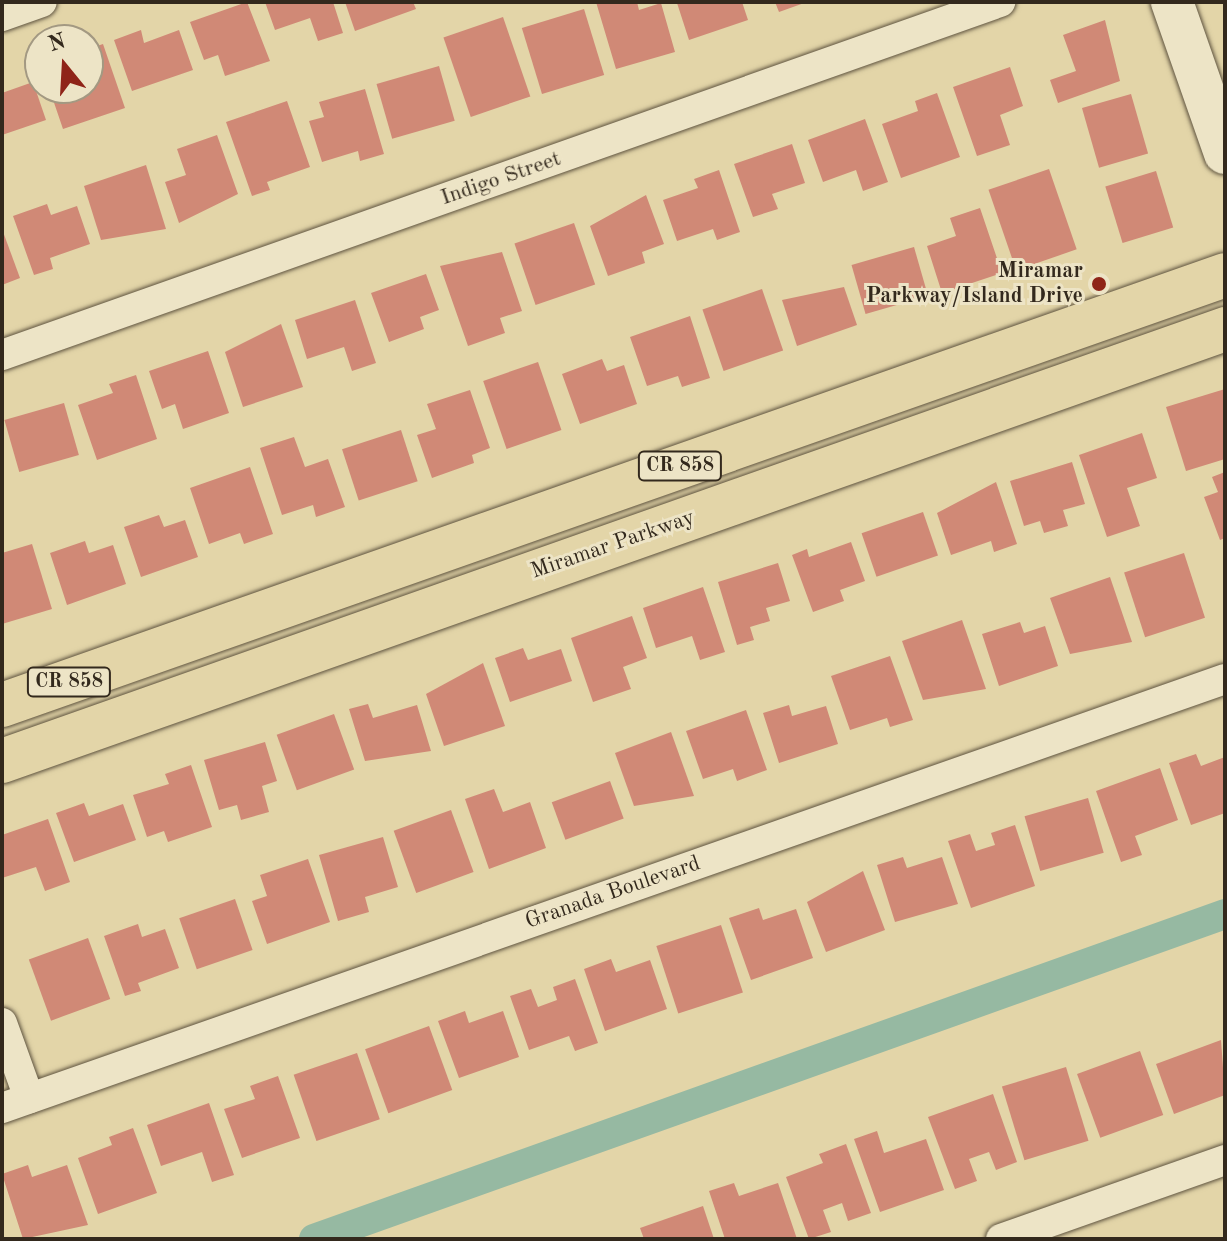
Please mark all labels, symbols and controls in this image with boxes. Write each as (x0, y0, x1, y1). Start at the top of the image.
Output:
north arrow (24, 24, 104, 104)
text: N (46, 30, 69, 56)
street label: Indigo Street (438, 146, 564, 212)
place label: Miramar Parkway/Island Drive (866, 258, 1083, 310)
marker: Miramar Parkway/Island Drive (1090, 275, 1108, 293)
road number: CR 858 (636, 450, 724, 482)
street label: Miramar Parkway (528, 505, 698, 585)
road number: CR 858 (25, 666, 113, 698)
street label: Granada Boulevard (522, 851, 704, 935)

